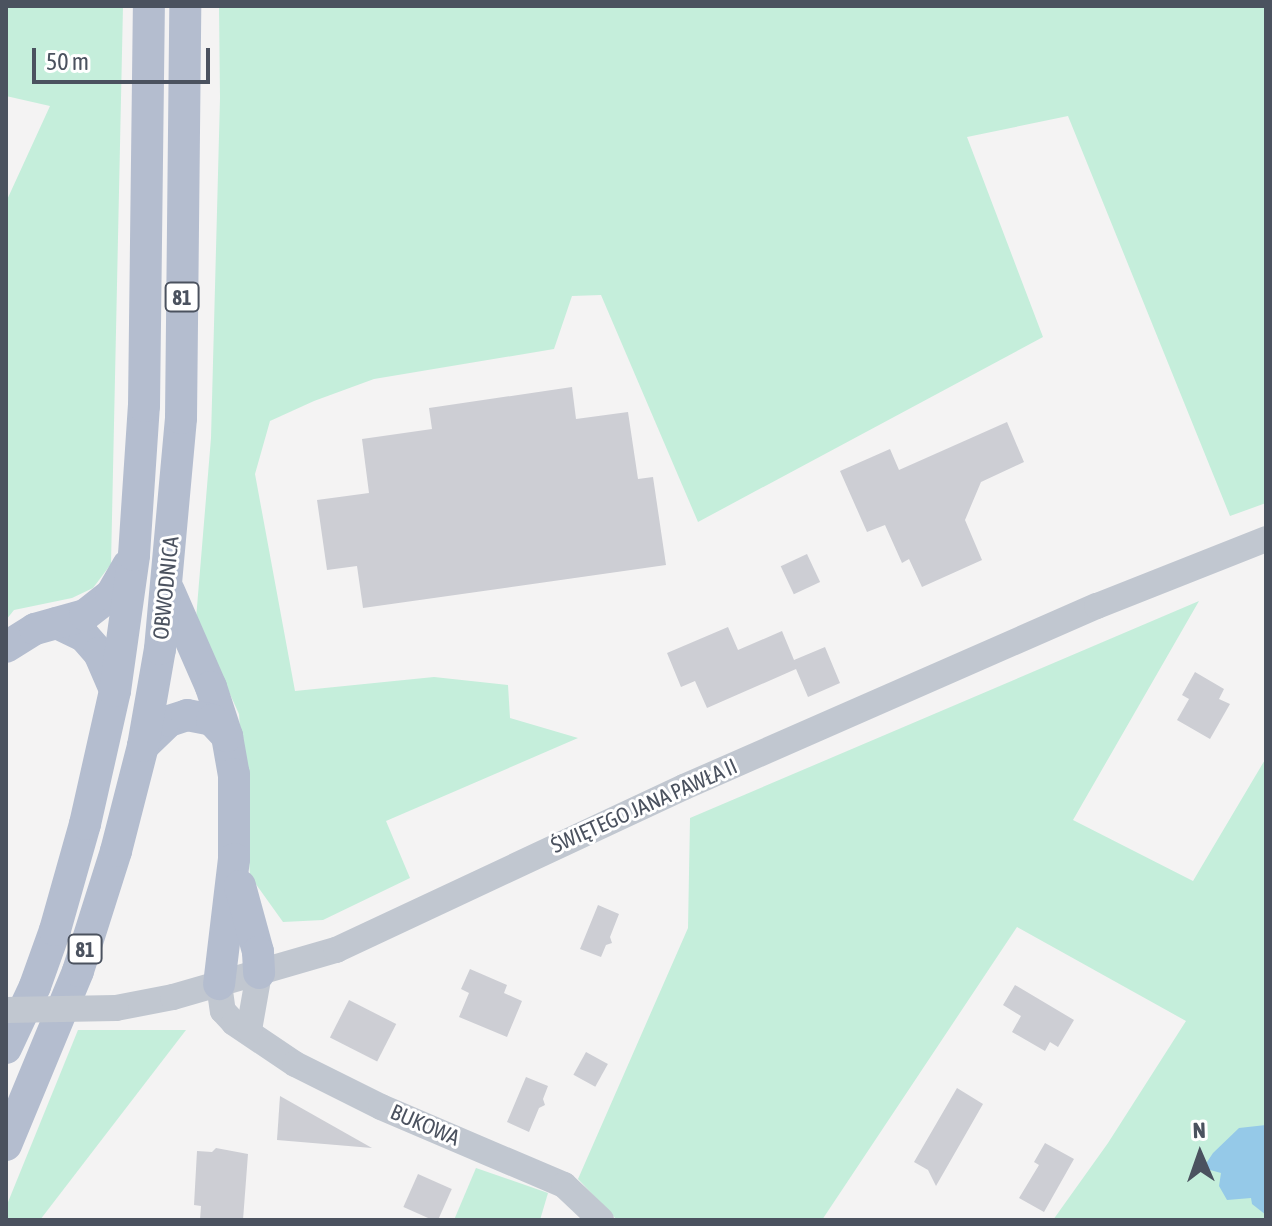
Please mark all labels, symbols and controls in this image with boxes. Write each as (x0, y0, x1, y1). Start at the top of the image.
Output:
scale bar (36, 32, 214, 82)
text: 50 m (46, 48, 89, 75)
road number: 81 (164, 281, 200, 313)
street label: OBWODNICA (147, 535, 185, 641)
street label: ŚWIĘTEGO JANA PAWŁA II (547, 753, 741, 859)
road number: 81 (67, 933, 103, 965)
street label: BUKOWA (386, 1099, 464, 1151)
north arrow (1160, 1114, 1240, 1194)
text: N (1192, 1117, 1206, 1143)

